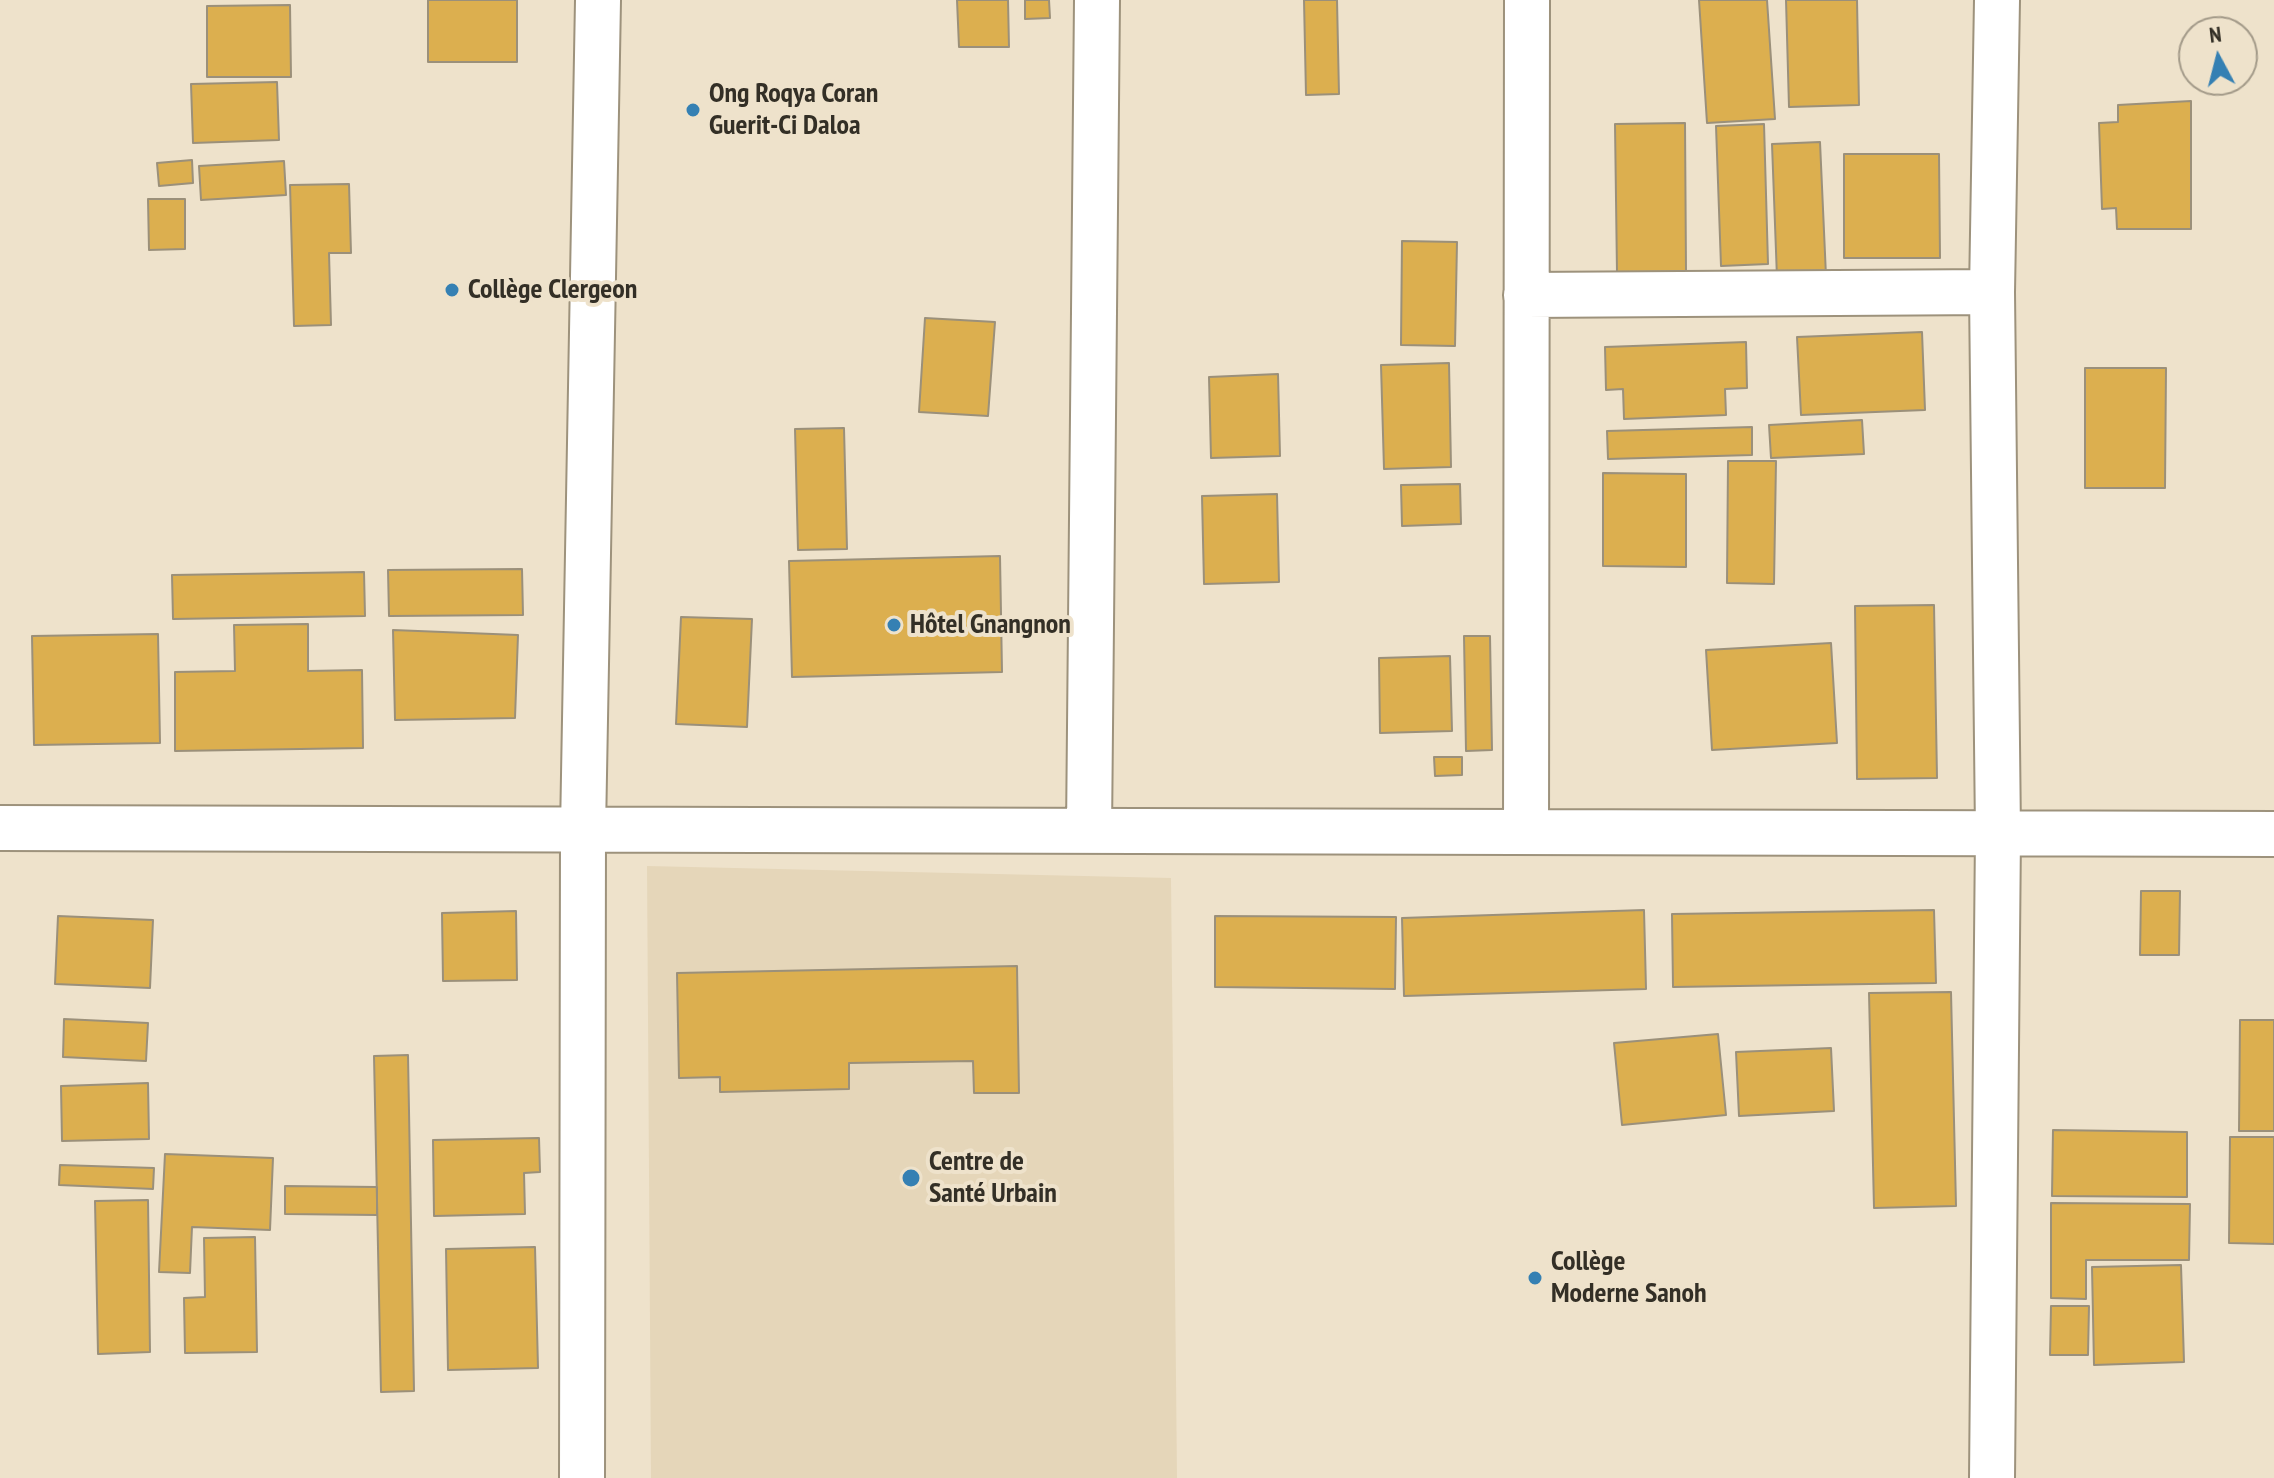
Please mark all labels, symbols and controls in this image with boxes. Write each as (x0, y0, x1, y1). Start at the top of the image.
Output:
north arrow (2178, 16, 2258, 96)
text: N (2208, 20, 2223, 49)
place label: Ong Roqya Coran Guerit-Ci Daloa (709, 77, 878, 143)
marker: Ong Roqya Coran Guerit-Ci Daloa (684, 101, 702, 119)
place label: Collège Clergeon (468, 273, 637, 307)
marker: Collège Clergeon (443, 281, 461, 299)
place label: Hôtel Gnangnon (910, 608, 1071, 642)
marker: Hôtel Gnangnon (885, 616, 903, 634)
place label: Centre de Santé Urbain (929, 1145, 1057, 1211)
marker: Centre de Santé Urbain (900, 1167, 922, 1189)
place label: Collège Moderne Sanoh (1551, 1245, 1706, 1311)
marker: Collège Moderne Sanoh (1526, 1269, 1544, 1287)

